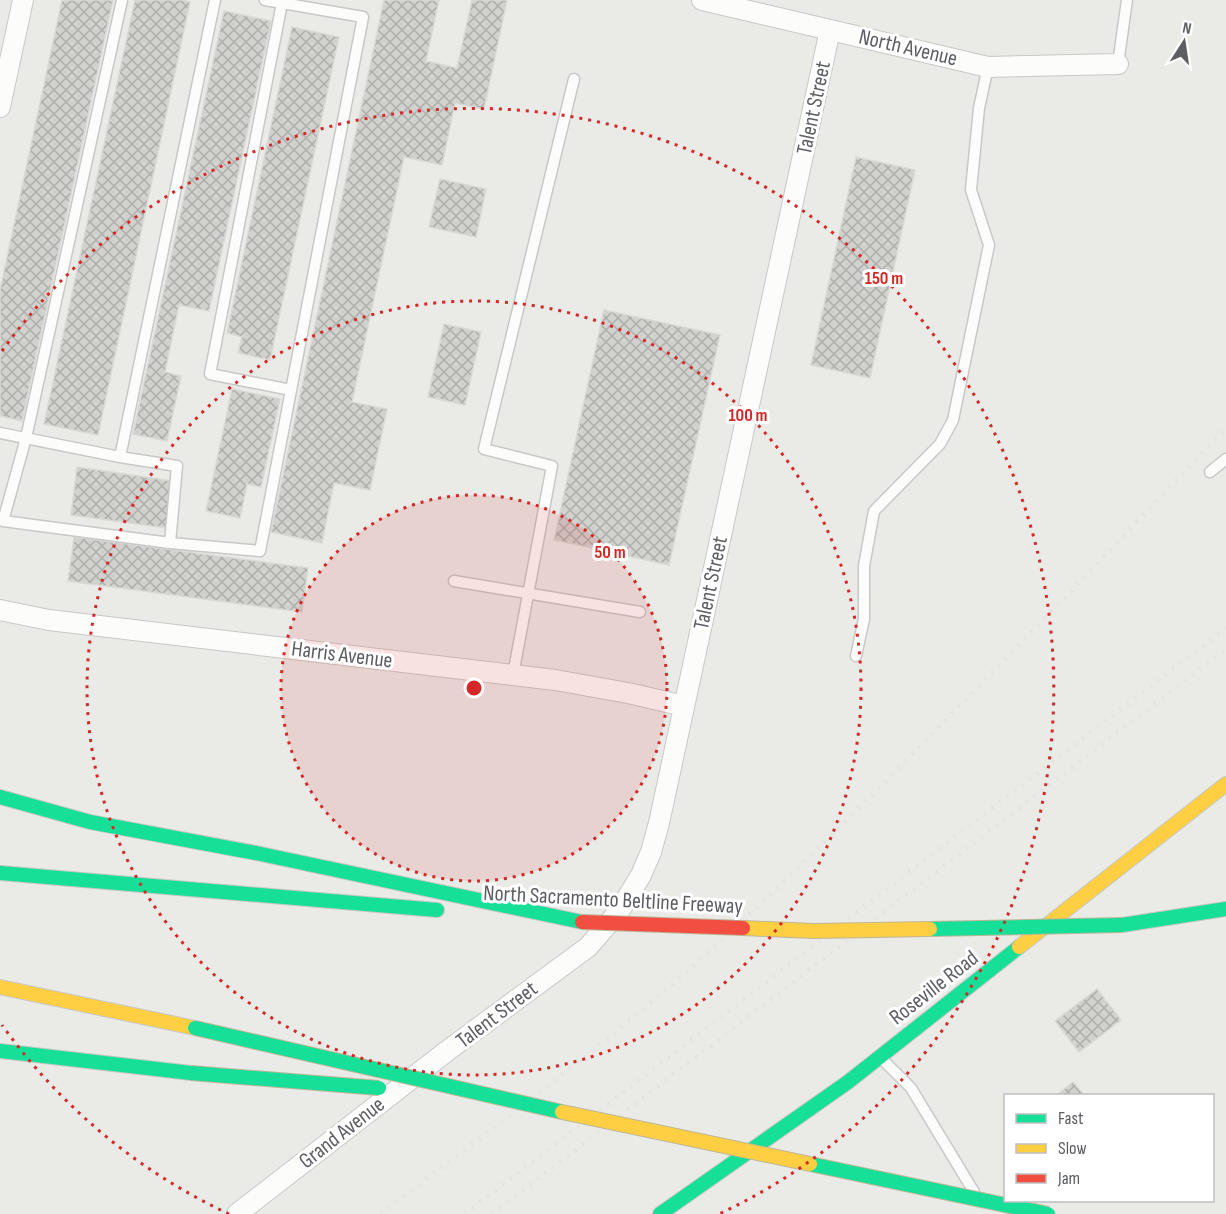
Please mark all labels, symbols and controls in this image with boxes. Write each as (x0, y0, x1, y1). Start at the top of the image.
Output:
north arrow (1154, 12, 1214, 72)
text: N (1181, 19, 1193, 39)
street label: North Avenue (856, 24, 960, 72)
street label: Talent Street (791, 58, 837, 157)
text: 150 m (865, 268, 903, 289)
text: 100 m (729, 405, 768, 426)
street label: Talent Street (688, 533, 734, 632)
text: 50 m (594, 542, 626, 563)
street label: Harris Avenue (290, 635, 394, 675)
centre of rings (464, 678, 484, 698)
street label: North Sacramento Beltline Freeway (483, 880, 744, 920)
street label: Roseville Road (884, 945, 984, 1031)
street label: Talent Street (451, 975, 543, 1054)
street label: Grand Avenue (294, 1091, 390, 1175)
legend (1004, 1094, 1214, 1202)
text: Fast (1058, 1108, 1084, 1129)
text: Slow (1058, 1138, 1087, 1159)
text: Jam (1057, 1168, 1080, 1189)

